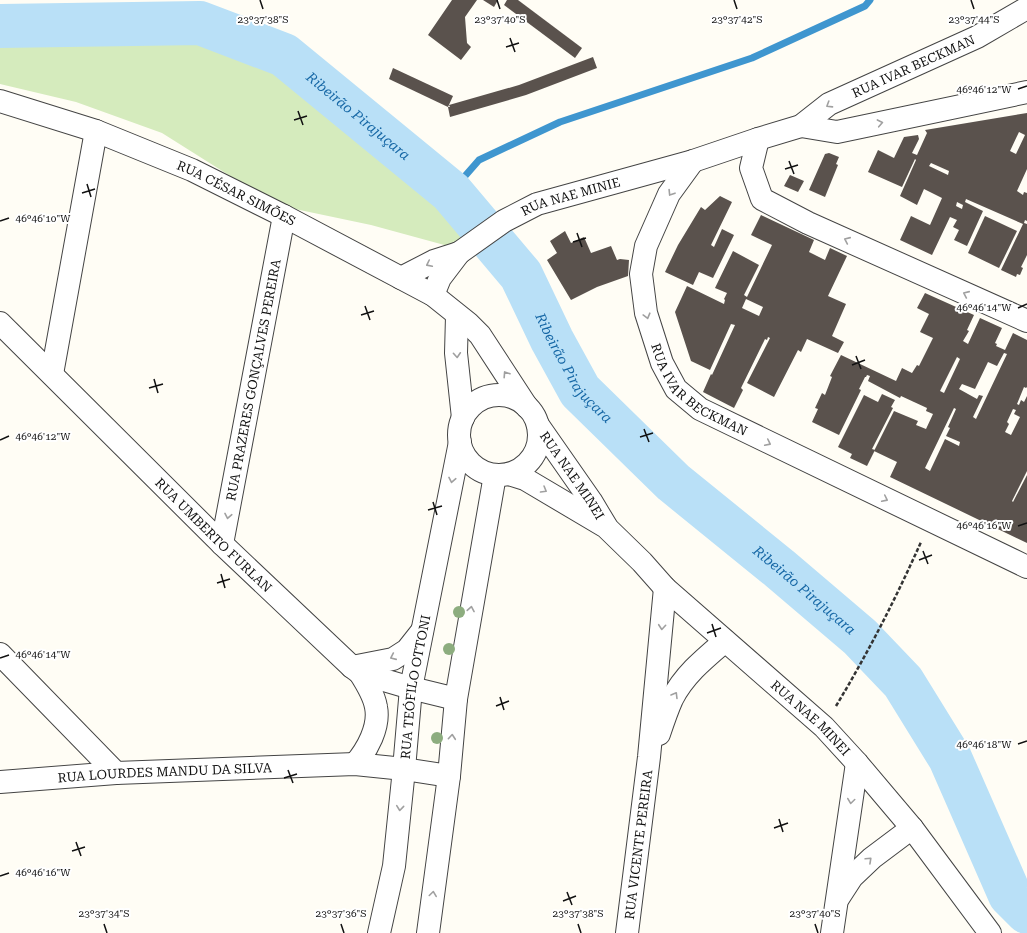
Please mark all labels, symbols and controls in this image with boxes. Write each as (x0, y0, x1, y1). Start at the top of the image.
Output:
text: 23°37'38"S (238, 14, 288, 25)
text: 23°37'40"S (475, 14, 525, 25)
text: 23°37'42"S (712, 14, 762, 25)
text: 23°37'44"S (949, 14, 999, 25)
street label: RUA IVAR BECKMAN (849, 32, 977, 100)
water label: Ribeirão Pirajuçara (303, 68, 413, 163)
text: 46°46'12"W (957, 84, 1012, 95)
one-way arrow (826, 100, 833, 107)
one-way arrow (877, 119, 883, 128)
street label: RUA CÉSAR SIMÕES (175, 157, 298, 228)
street label: RUA NAE MINIE (518, 174, 622, 219)
one-way arrow (668, 189, 675, 196)
text: 46°46'10"W (16, 213, 71, 224)
one-way arrow (844, 237, 851, 245)
street label: RUA PRAZERES GONÇALVES PEREIRA (223, 258, 283, 502)
one-way arrow (426, 259, 434, 267)
one-way arrow (963, 291, 970, 299)
text: 46°46'14"W (957, 302, 1012, 313)
water label: Ribeirão Pirajuçara (532, 309, 616, 426)
one-way arrow (642, 312, 651, 319)
street label: RUA IVAR BECKMAN (649, 341, 750, 438)
one-way arrow (452, 352, 461, 358)
one-way arrow (503, 371, 511, 378)
street label: RUA NAE MINEI (537, 428, 608, 522)
text: 46°46'12"W (16, 431, 71, 442)
one-way arrow (764, 438, 771, 445)
street label: RUA UMBERTO FURLAN (152, 475, 275, 595)
one-way arrow (449, 477, 457, 483)
one-way arrow (540, 485, 547, 492)
one-way arrow (881, 494, 888, 502)
one-way arrow (224, 513, 233, 519)
text: 46°46'16"W (957, 520, 1012, 531)
water label: Ribeirão Pirajuçara (749, 542, 859, 638)
one-way arrow (466, 606, 475, 612)
street label: RUA TEÓFILO OTTONI (397, 613, 433, 760)
one-way arrow (657, 624, 666, 630)
text: 46°46'14"W (16, 649, 71, 660)
one-way arrow (390, 652, 398, 660)
street label: RUA NAE MINEI (768, 677, 854, 758)
one-way arrow (670, 692, 678, 699)
one-way arrow (448, 734, 457, 740)
text: 46°46'18"W (957, 739, 1012, 750)
street label: RUA LOURDES MANDU DA SILVA (57, 760, 272, 785)
street label: RUA VICENTE PEREIRA (621, 769, 655, 920)
one-way arrow (847, 798, 856, 804)
one-way arrow (396, 805, 405, 811)
one-way arrow (864, 857, 872, 865)
text: 46°46'16"W (16, 867, 71, 878)
one-way arrow (428, 891, 437, 897)
text: 23°37'34"S (79, 908, 129, 919)
text: 23°37'36"S (316, 908, 366, 919)
text: 23°37'38"S (553, 908, 603, 919)
text: 23°37'40"S (790, 908, 840, 919)

